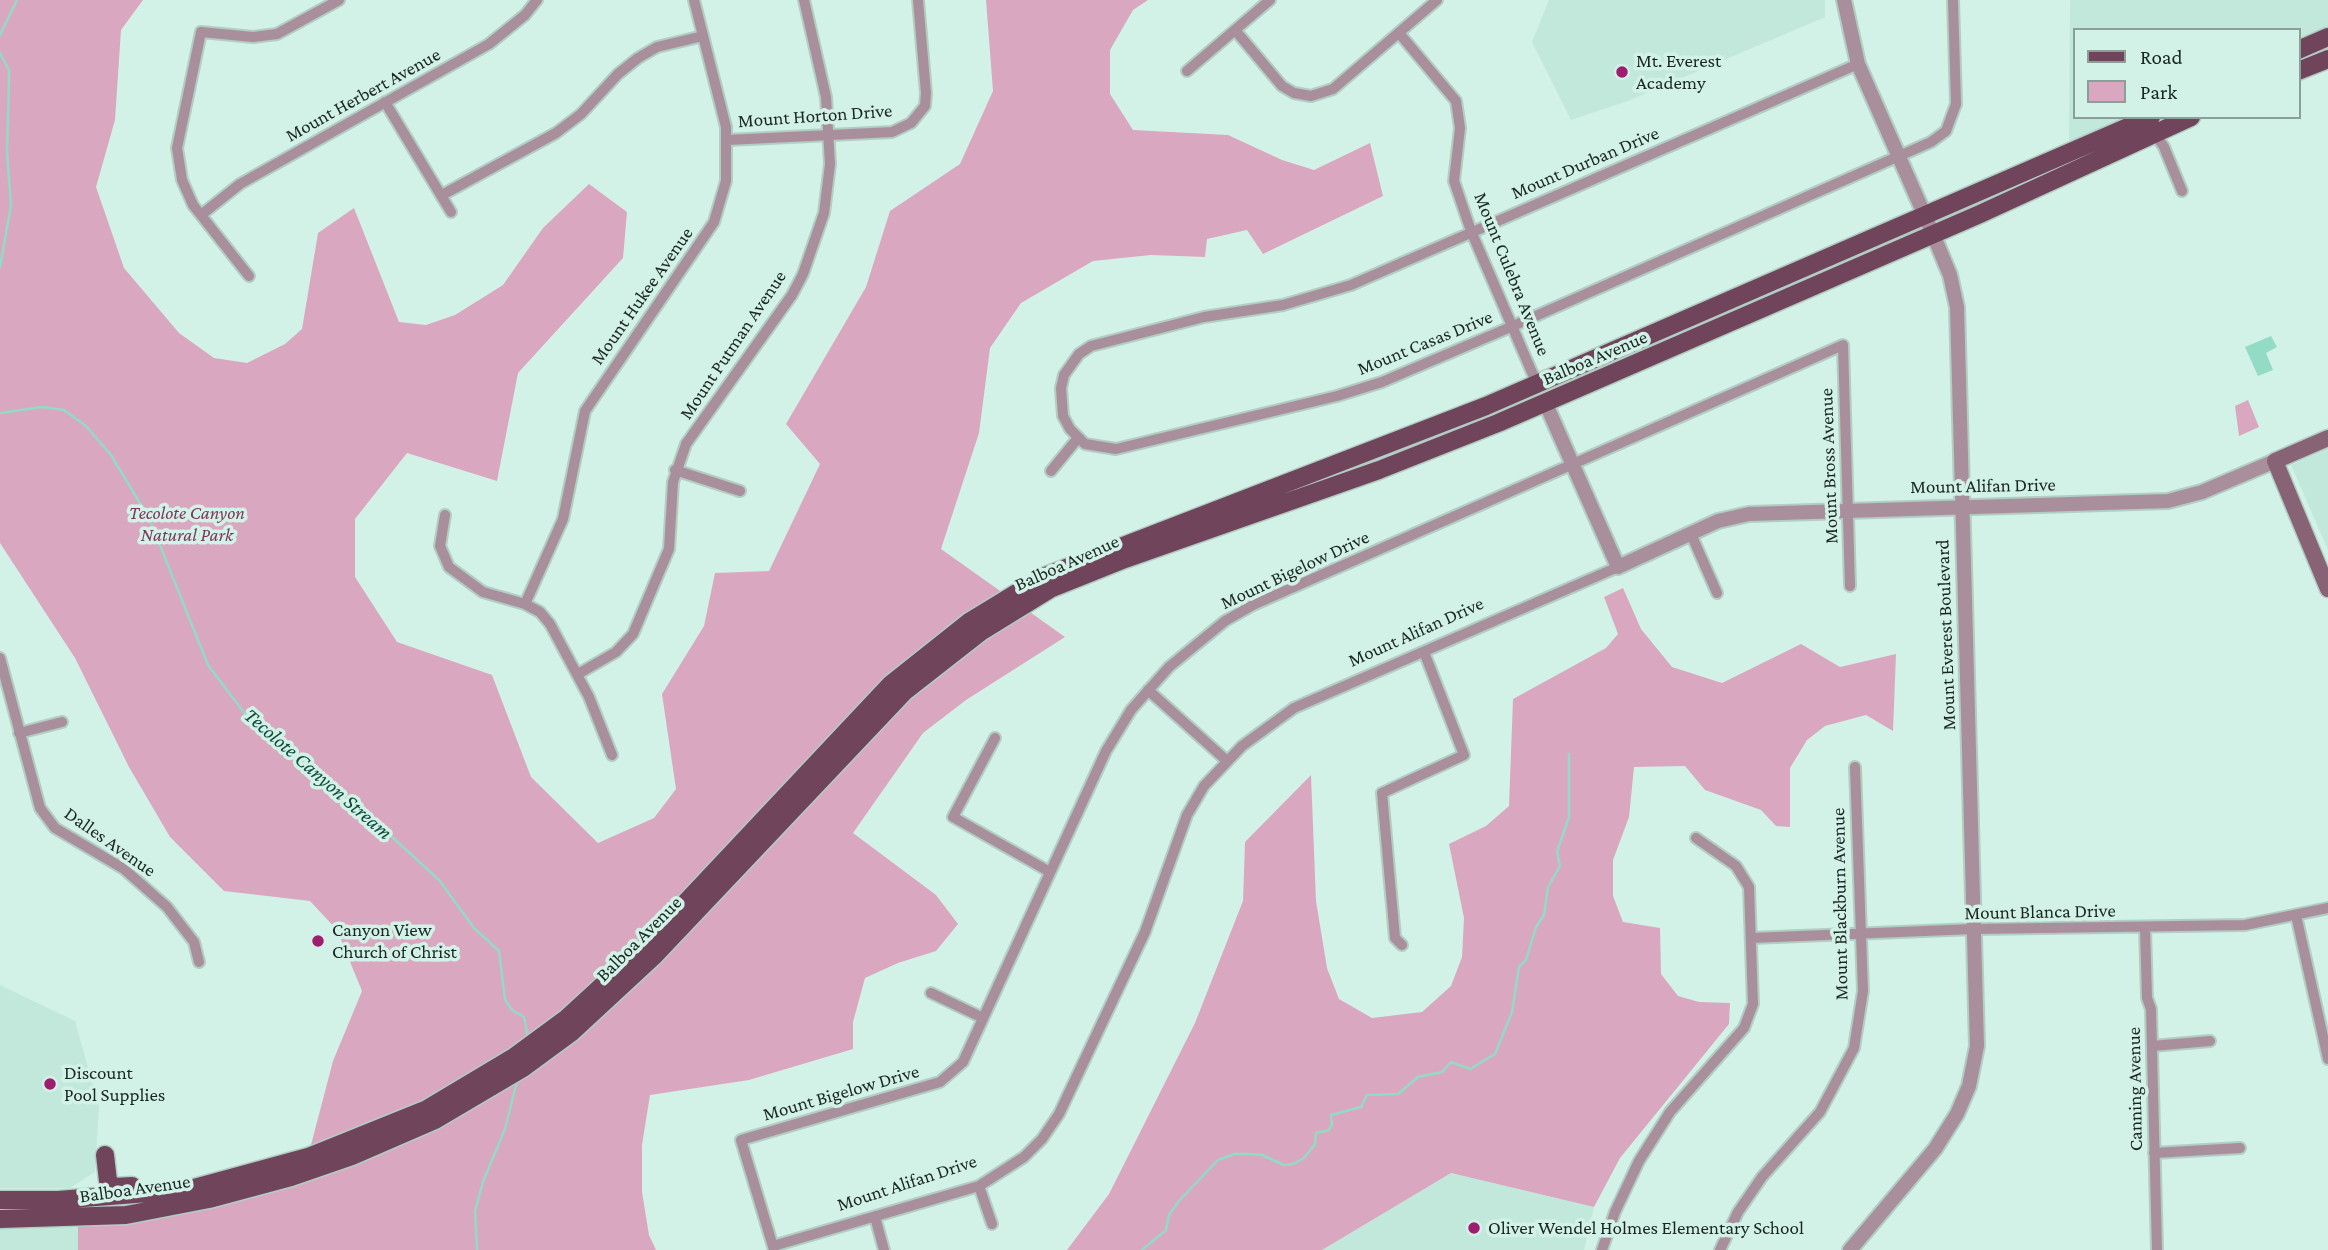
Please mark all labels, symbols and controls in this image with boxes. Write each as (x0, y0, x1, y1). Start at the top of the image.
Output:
legend (2072, 28, 2300, 119)
street label: Mount Herbert Avenue (282, 43, 444, 147)
text: Road (2140, 45, 2183, 69)
place label: Mt. Everest Academy (1636, 50, 1721, 94)
marker: Mt. Everest Academy (1614, 64, 1630, 80)
text: Park (2140, 80, 2177, 104)
street label: Mount Horton Drive (737, 99, 893, 133)
street label: Mount Durban Drive (1508, 122, 1662, 204)
street label: Mount Culebra Avenue (1469, 189, 1555, 359)
street label: Mount Hukee Avenue (586, 223, 698, 369)
street label: Mount Putman Avenue (675, 266, 791, 424)
street label: Mount Casas Drive (1354, 305, 1496, 381)
street label: Balboa Avenue (1539, 326, 1651, 390)
street label: Mount Bross Avenue (1815, 388, 1843, 544)
street label: Mount Alifan Drive (1910, 473, 2056, 499)
park label: Tecolote Canyon Natural Park (129, 502, 245, 546)
street label: Mount Bigelow Drive (1217, 526, 1373, 614)
street label: Balboa Avenue (1011, 530, 1123, 596)
street label: Mount Everest Boulevard (1931, 539, 1961, 731)
street label: Mount Alifan Drive (1345, 592, 1487, 672)
water label: Tecolote Canyon Stream (239, 703, 397, 845)
street label: Dalles Avenue (60, 802, 160, 882)
street label: Mount Blackburn Avenue (1827, 808, 1853, 1000)
street label: Balboa Avenue (591, 891, 687, 987)
street label: Mount Blanca Drive (1964, 899, 2116, 925)
place label: Canyon View Church of Christ (332, 919, 457, 963)
marker: Canyon View Church of Christ (310, 933, 326, 949)
street label: Canning Avenue (2123, 1027, 2147, 1151)
street label: Mount Bigelow Drive (760, 1060, 922, 1126)
place label: Discount Pool Supplies (64, 1062, 165, 1106)
marker: Discount Pool Supplies (42, 1076, 58, 1092)
street label: Mount Alifan Drive (834, 1150, 980, 1216)
street label: Balboa Avenue (78, 1170, 192, 1208)
place label: Oliver Wendel Holmes Elementary School (1488, 1217, 1804, 1239)
marker: Oliver Wendel Holmes Elementary School (1466, 1220, 1482, 1236)

